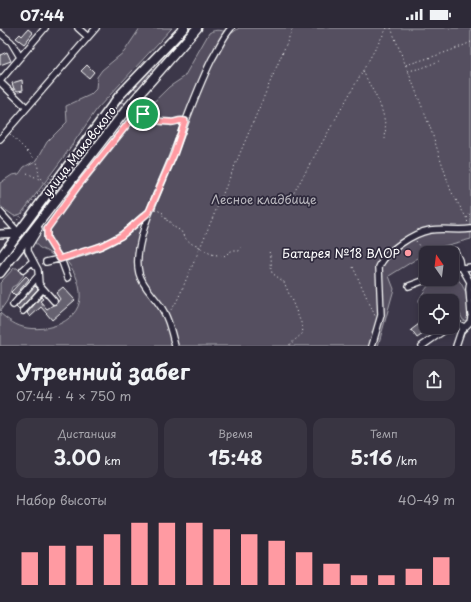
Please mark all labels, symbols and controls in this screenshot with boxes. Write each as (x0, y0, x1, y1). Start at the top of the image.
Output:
text: 07:44 (20, 3, 64, 26)
pin (126, 97, 160, 131)
street label: улица Маковского (38, 102, 120, 200)
icon: arrive (132, 103, 154, 125)
park label: Лесное кладбище (211, 190, 317, 208)
place label: Батарея №18 ВЛОР (282, 244, 400, 262)
north arrow (419, 246, 459, 286)
map controls (419, 246, 459, 334)
marker: Батарея №18 ВЛОР (403, 248, 413, 258)
button: locate (419, 294, 459, 334)
text: Утренний забег (16, 354, 190, 387)
button: share (413, 359, 455, 401)
text: 07:44 · 4 × 750 m (16, 386, 131, 405)
text: Дистанция (58, 425, 116, 442)
text: Время (218, 425, 253, 442)
text: Темп (370, 425, 398, 442)
text: 3.00 (53, 442, 101, 472)
text: 15:48 (208, 442, 263, 472)
text: 5:16 (350, 442, 393, 472)
text: km (101, 452, 121, 469)
text: /km (393, 452, 417, 469)
text: Набор высоты (16, 490, 107, 509)
text: 40–49 m (398, 490, 455, 509)

